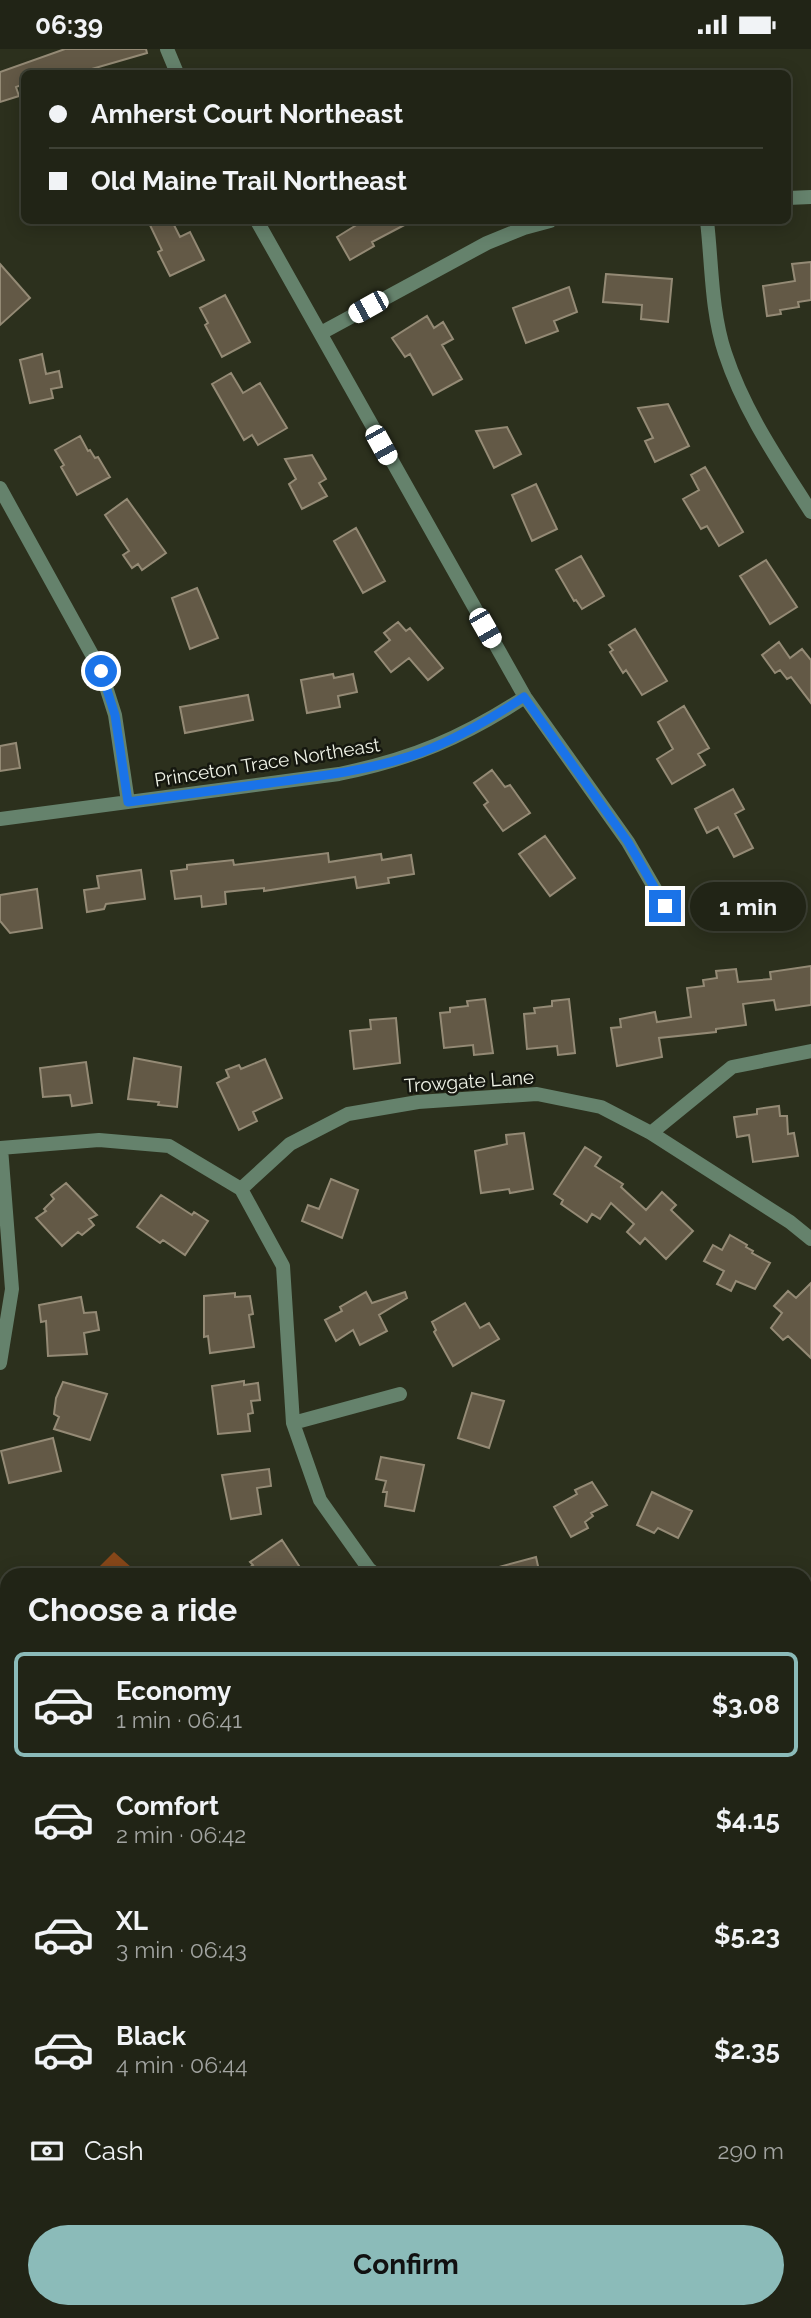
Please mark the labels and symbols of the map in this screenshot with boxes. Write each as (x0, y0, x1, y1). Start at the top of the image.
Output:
car (345, 288, 392, 326)
car (362, 422, 401, 468)
car (466, 605, 505, 651)
route start (85, 655, 117, 687)
street label: Princeton Trace Northeast (153, 733, 382, 791)
callout: 1 min (690, 881, 805, 931)
route end (649, 890, 681, 922)
street label: Trowgate Lane (403, 1065, 535, 1097)

